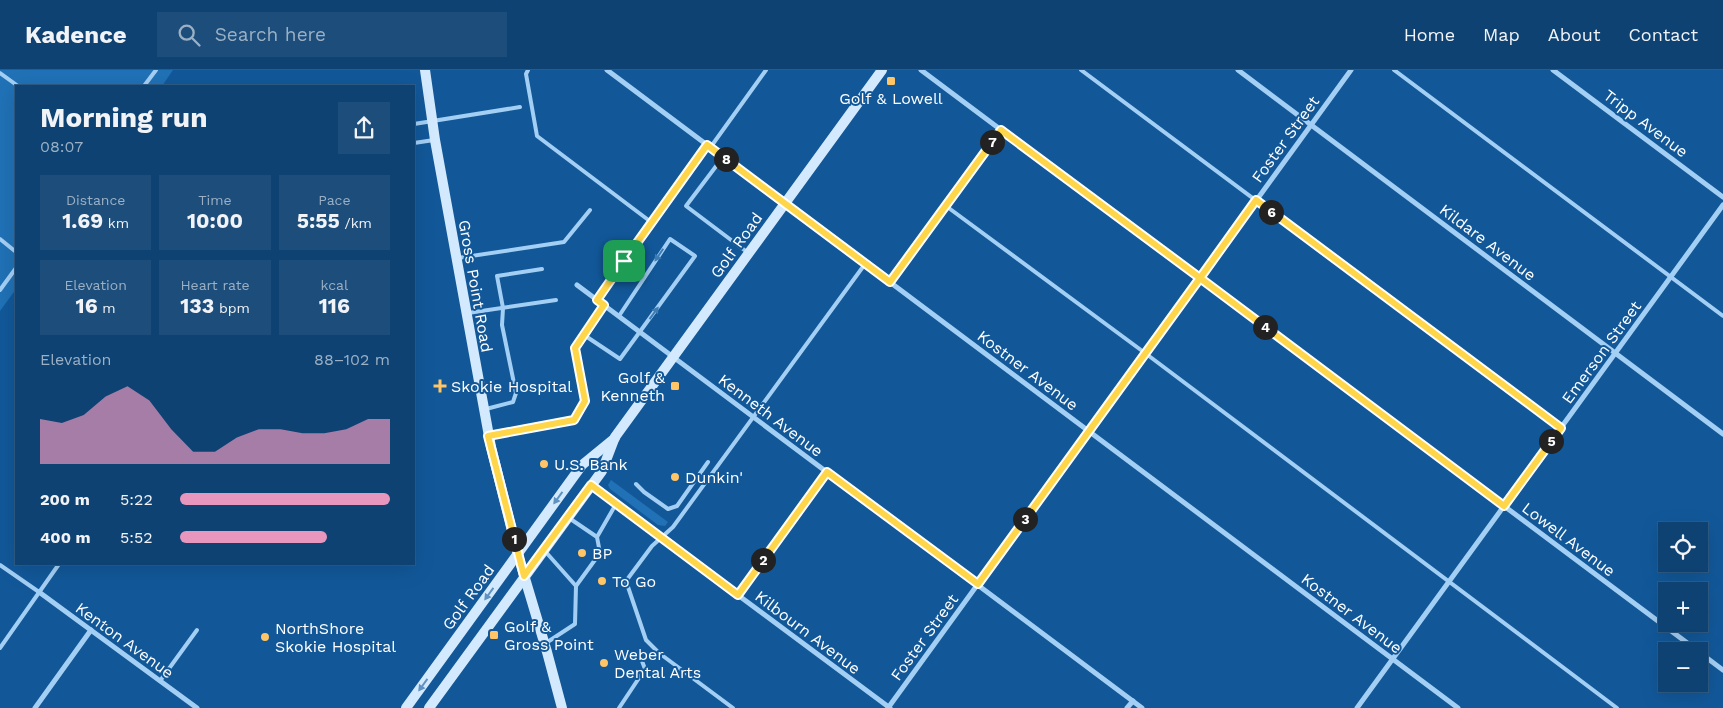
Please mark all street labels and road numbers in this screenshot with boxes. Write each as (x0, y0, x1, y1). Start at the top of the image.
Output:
street label: Tripp Avenue (1600, 85, 1692, 161)
street label: Foster Street (1248, 92, 1323, 186)
street label: Kildare Avenue (1436, 200, 1540, 285)
street label: Golf Road (706, 209, 766, 282)
street label: Gross Point Road (454, 218, 497, 354)
street label: Emerson Street (1558, 297, 1645, 407)
street label: Kostner Avenue (974, 326, 1082, 414)
street label: Kenneth Avenue (715, 370, 827, 461)
street label: Lowell Avenue (1518, 498, 1619, 581)
street label: Golf Road (438, 561, 498, 634)
street label: Kostner Avenue (1298, 569, 1406, 657)
street label: Kilbourn Avenue (751, 587, 864, 678)
street label: Foster Street (887, 590, 962, 684)
street label: Kenton Avenue (72, 598, 177, 682)

